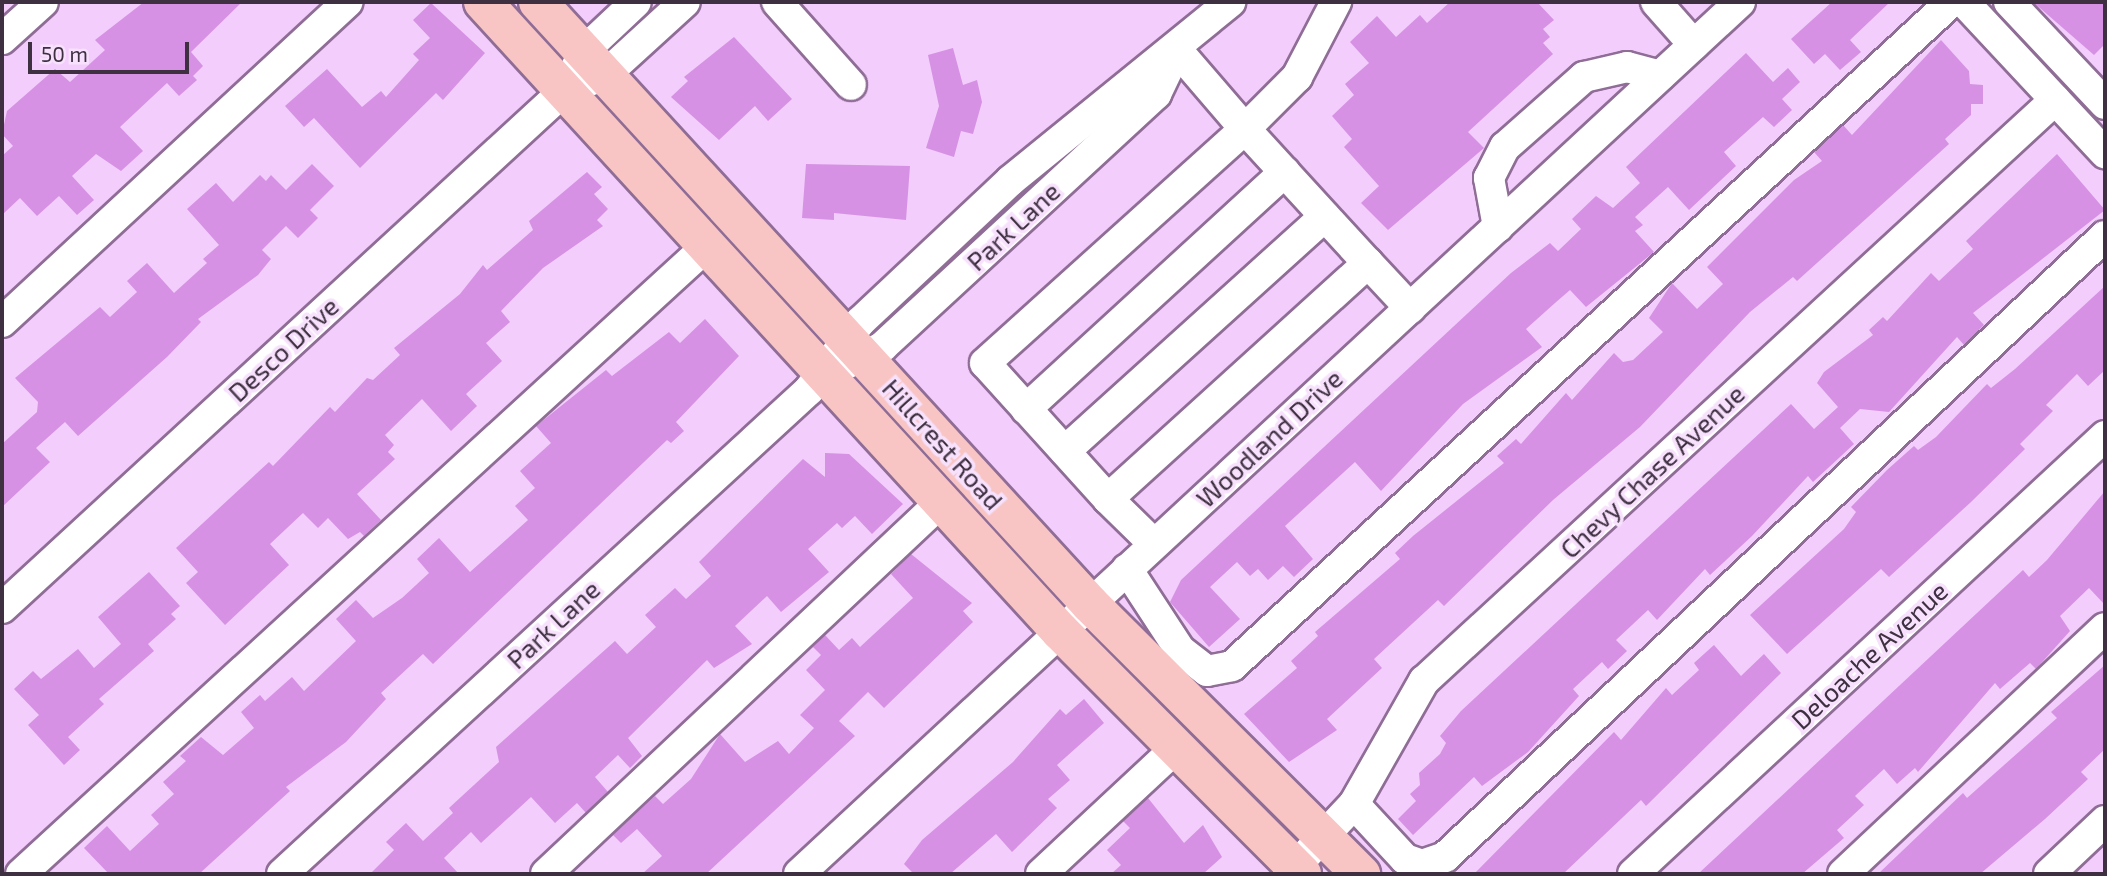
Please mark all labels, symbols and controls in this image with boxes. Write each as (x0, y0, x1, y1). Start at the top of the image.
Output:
scale bar (32, 28, 192, 72)
text: 50 m (41, 41, 88, 66)
street label: Park Lane (960, 175, 1066, 277)
street label: Desco Drive (221, 290, 345, 408)
street label: Woodland Drive (1190, 362, 1348, 514)
street label: Hillcrest Road (876, 372, 1010, 516)
street label: Chevy Chase Avenue (1553, 377, 1751, 565)
street label: Park Lane (500, 573, 606, 675)
street label: Deloache Avenue (1784, 574, 1954, 736)

